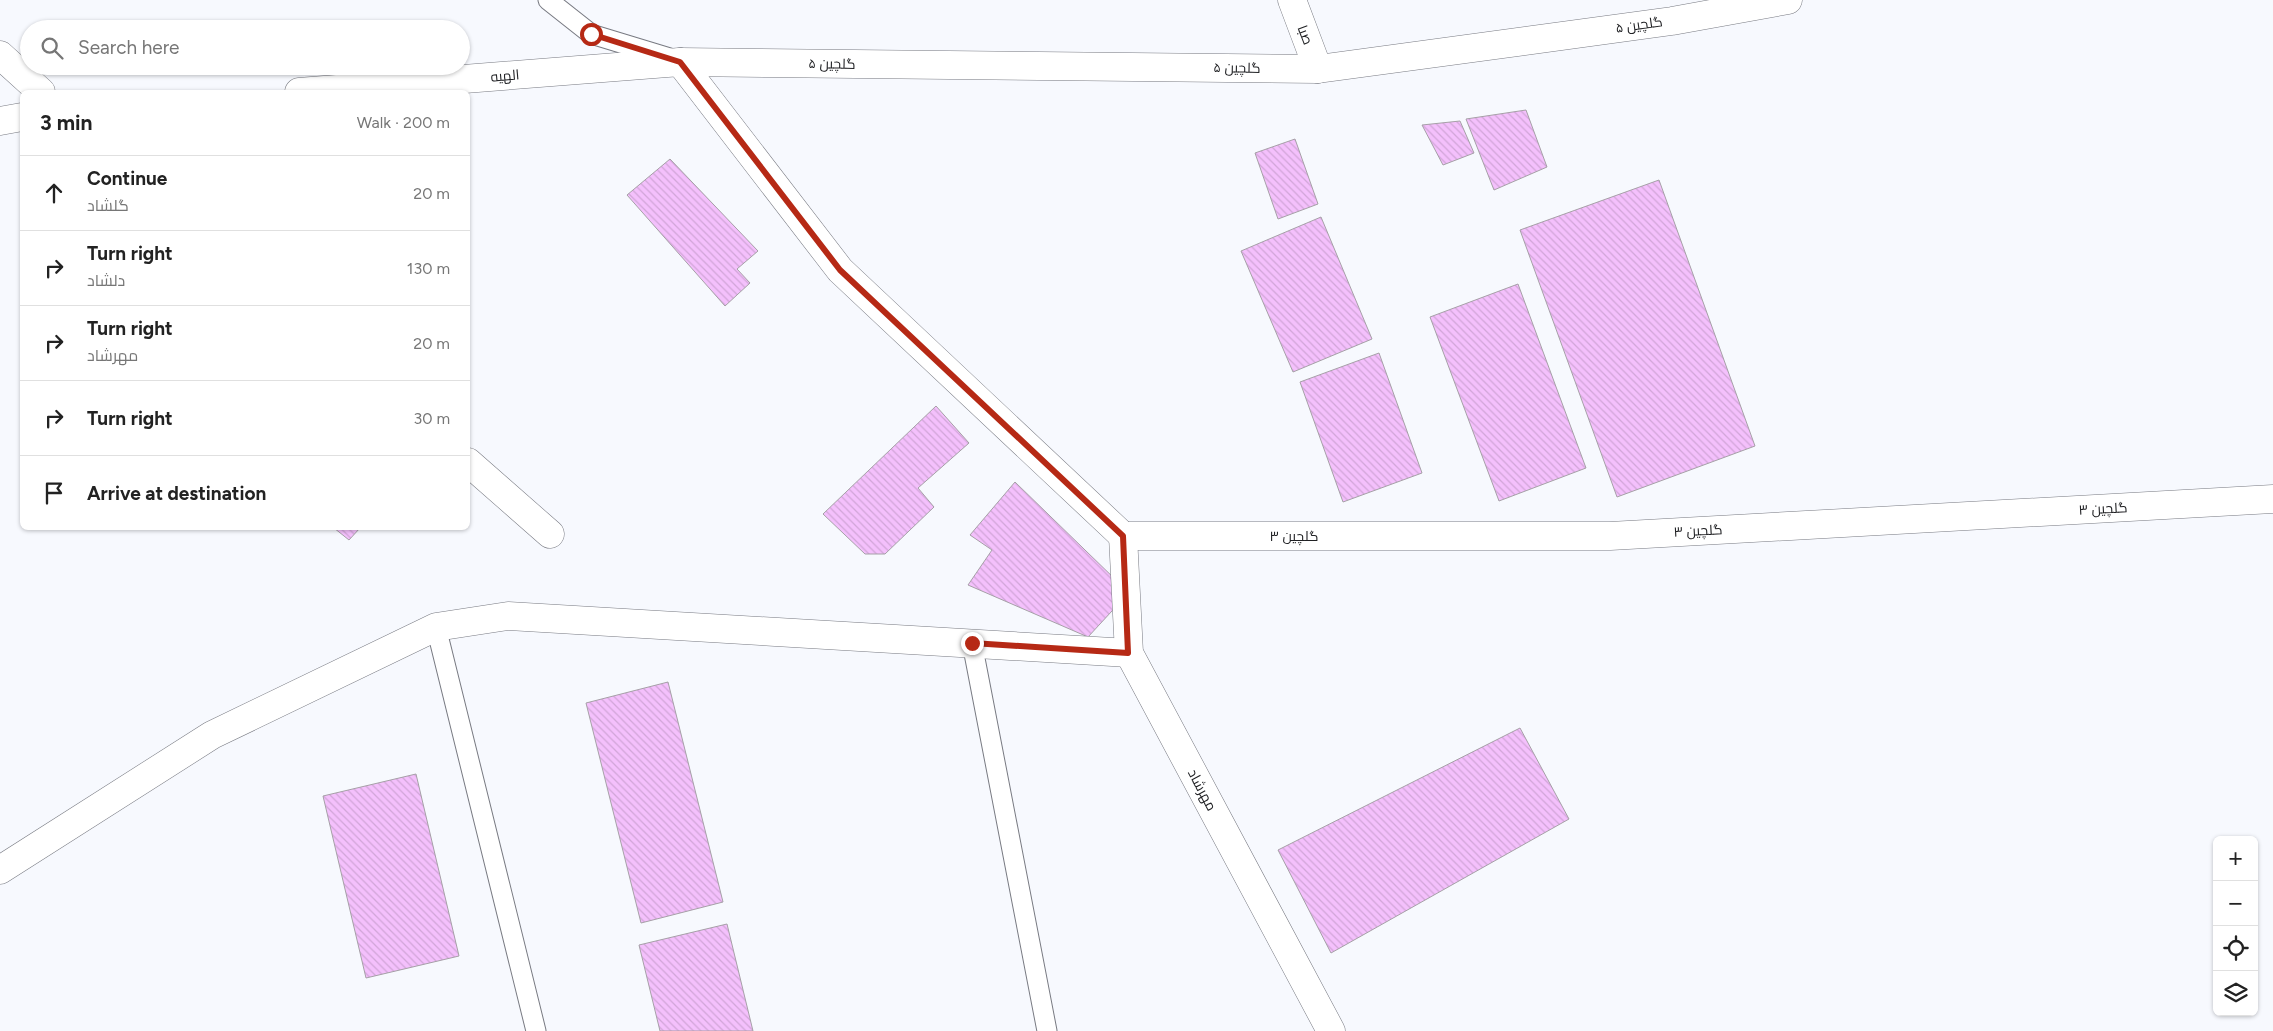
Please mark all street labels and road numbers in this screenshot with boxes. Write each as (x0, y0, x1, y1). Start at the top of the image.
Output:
street label: گلچین ۵ (1614, 13, 1664, 38)
street label: صبا (1294, 23, 1316, 47)
street label: گلچین ۵ (808, 55, 856, 74)
street label: گلچین ۵ (1213, 59, 1261, 78)
street label: الهیه (490, 66, 520, 86)
street label: گلچین ۳ (2078, 499, 2128, 520)
street label: گلچین ۳ (1673, 521, 1723, 542)
street label: گلچین ۳ (1269, 528, 1319, 546)
street label: مهرشاد (1184, 766, 1220, 814)

